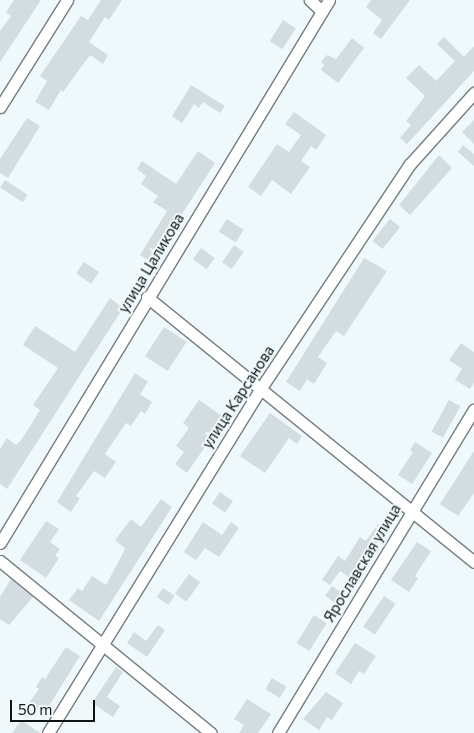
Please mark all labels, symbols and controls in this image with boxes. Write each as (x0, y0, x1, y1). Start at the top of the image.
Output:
street label: улица Цаликова (114, 210, 188, 316)
street label: улица Карсанова (198, 342, 278, 452)
street label: Ярославская улица (320, 501, 404, 625)
scale bar (12, 690, 98, 722)
text: 50 m (18, 700, 52, 718)

